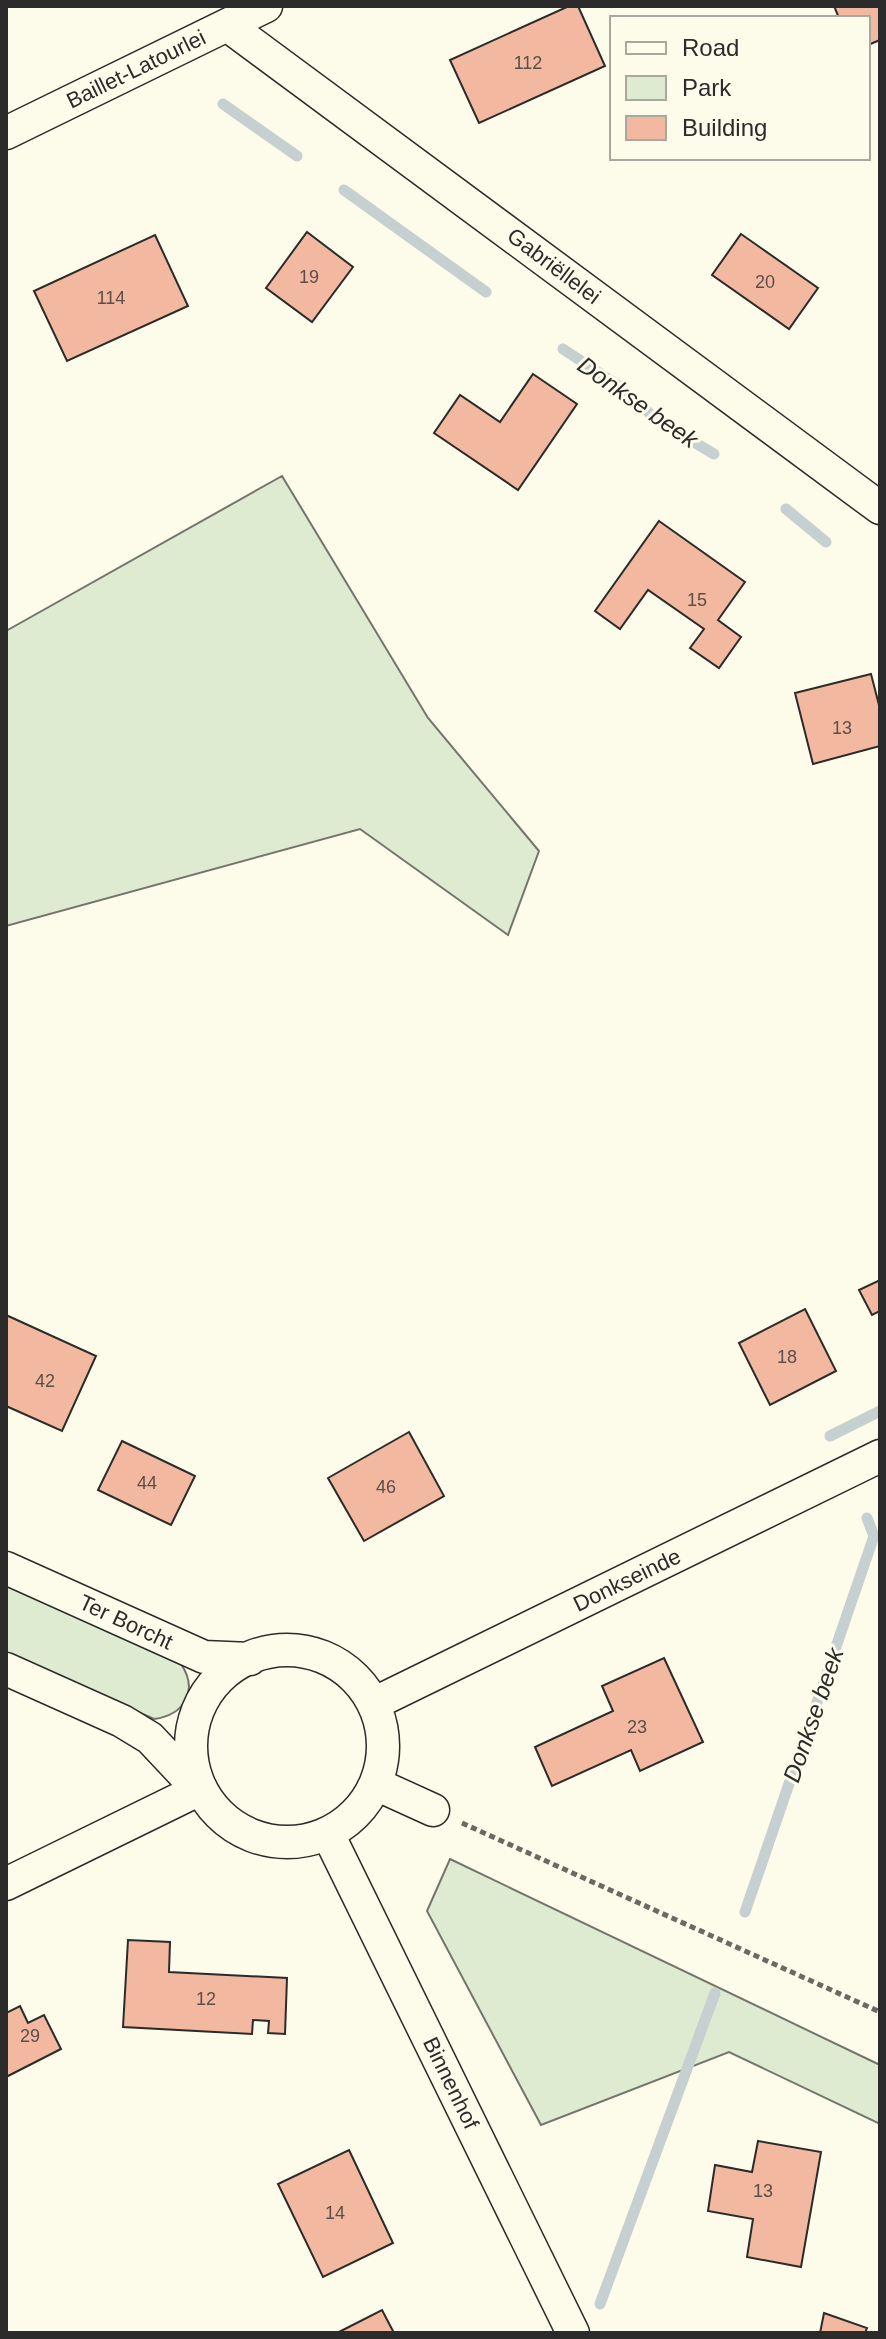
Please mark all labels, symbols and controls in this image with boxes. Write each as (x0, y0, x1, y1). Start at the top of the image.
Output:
legend (610, 16, 870, 160)
street label: Baillet-Latourlei (62, 25, 210, 113)
text: Road (682, 34, 739, 61)
house number: 112 (514, 53, 542, 73)
text: Park (682, 74, 732, 101)
text: Building (682, 114, 767, 141)
street label: Gabriëllelei (503, 223, 605, 309)
house number: 19 (299, 267, 319, 287)
house number: 20 (755, 272, 775, 292)
house number: 114 (97, 288, 125, 308)
water label: Donkse beek (573, 351, 705, 454)
house number: 15 (687, 590, 707, 610)
house number: 13 (832, 718, 852, 738)
house number: 18 (777, 1347, 797, 1367)
house number: 42 (35, 1371, 55, 1391)
house number: 44 (137, 1473, 157, 1493)
house number: 46 (376, 1477, 396, 1497)
street label: Donkseinde (569, 1543, 685, 1617)
street label: Ter Borcht (75, 1589, 177, 1655)
water label: Donkse beek (777, 1642, 849, 1786)
house number: 23 (627, 1717, 647, 1737)
house number: 12 (196, 1989, 216, 2009)
house number: 29 (20, 2026, 40, 2046)
street label: Binnenhof (418, 2033, 484, 2134)
house number: 13 (753, 2181, 773, 2201)
house number: 14 (325, 2203, 345, 2223)

